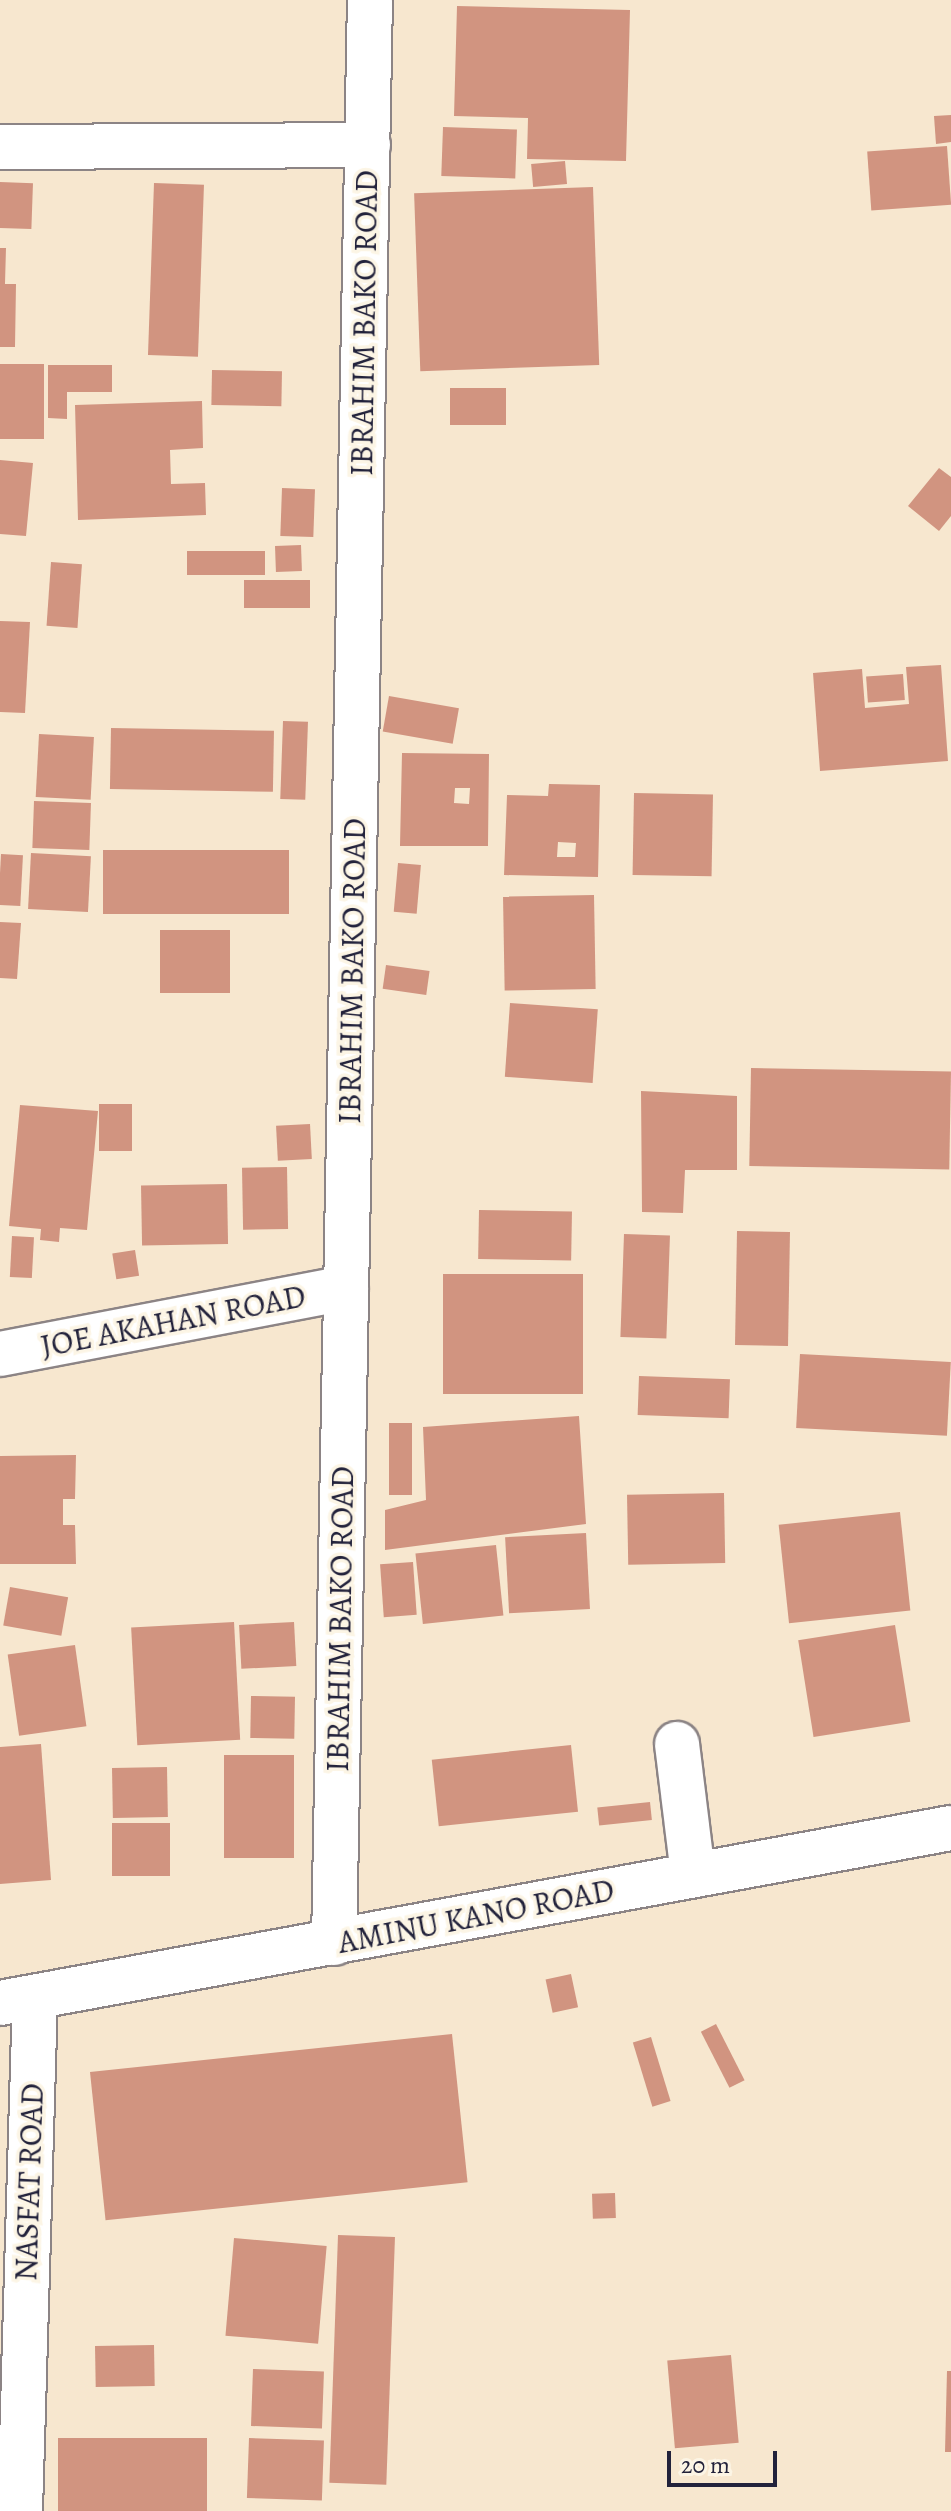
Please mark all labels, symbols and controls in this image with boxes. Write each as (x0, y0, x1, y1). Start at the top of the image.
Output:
street label: IBRAHIM BAKO ROAD (342, 170, 386, 476)
street label: IBRAHIM BAKO ROAD (330, 818, 374, 1124)
street label: JOE AKAHAN ROAD (37, 1276, 309, 1366)
street label: IBRAHIM BAKO ROAD (318, 1466, 362, 1772)
street label: AMINU KANO ROAD (335, 1870, 617, 1962)
street label: NASFAT ROAD (6, 2082, 52, 2282)
scale bar (671, 2435, 781, 2485)
text: 20 m (681, 2449, 730, 2481)

